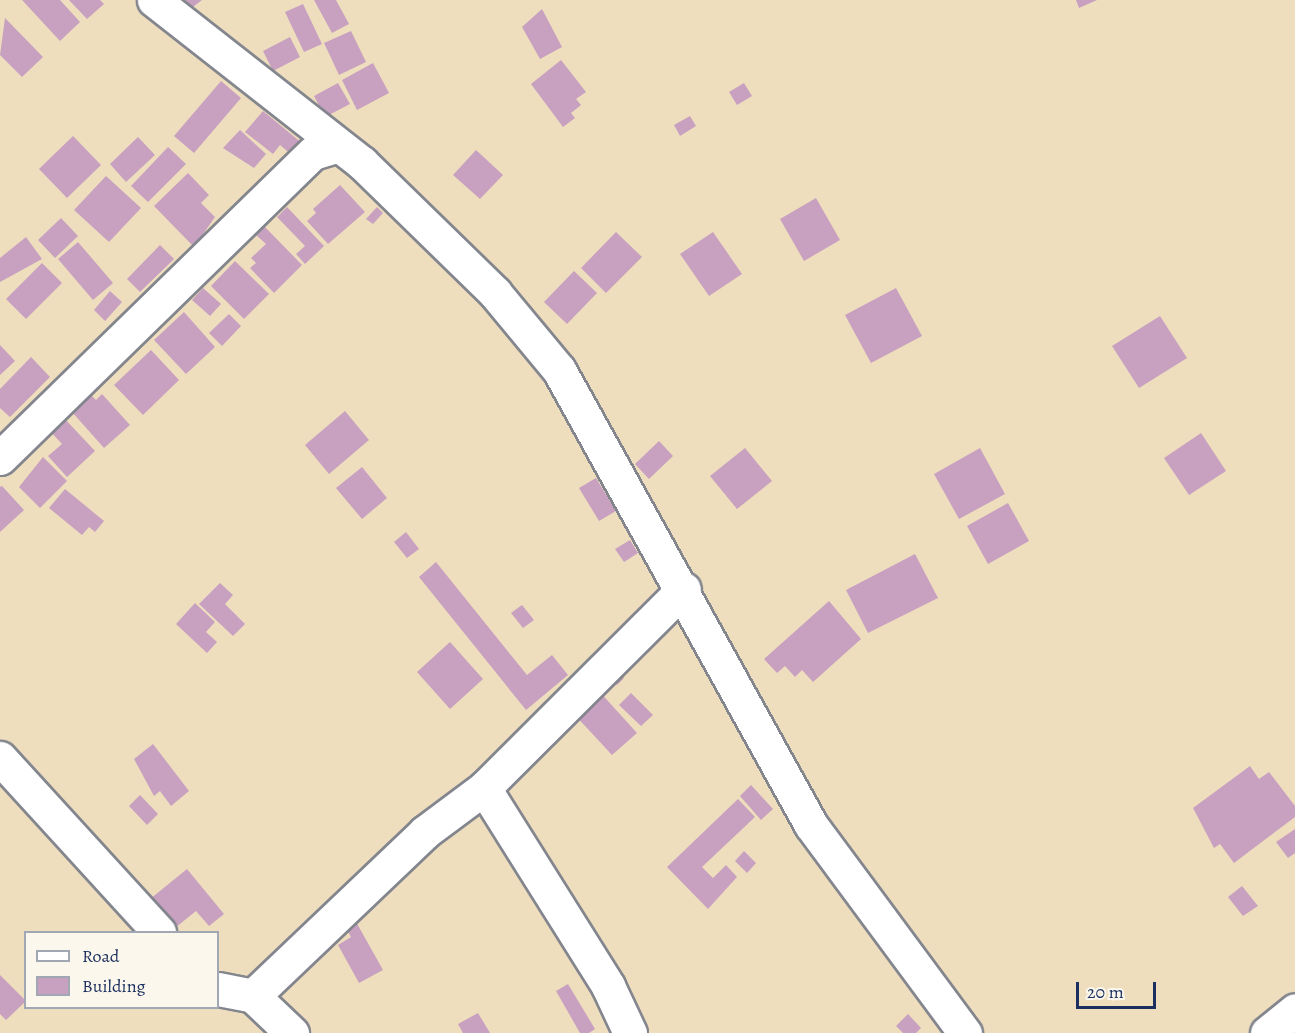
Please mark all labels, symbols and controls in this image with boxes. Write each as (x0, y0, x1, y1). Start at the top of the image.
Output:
legend (24, 931, 219, 1009)
text: Road (82, 944, 119, 968)
scale bar (1079, 970, 1158, 1008)
text: Building (82, 974, 146, 998)
text: 20 m (1087, 980, 1124, 1004)

